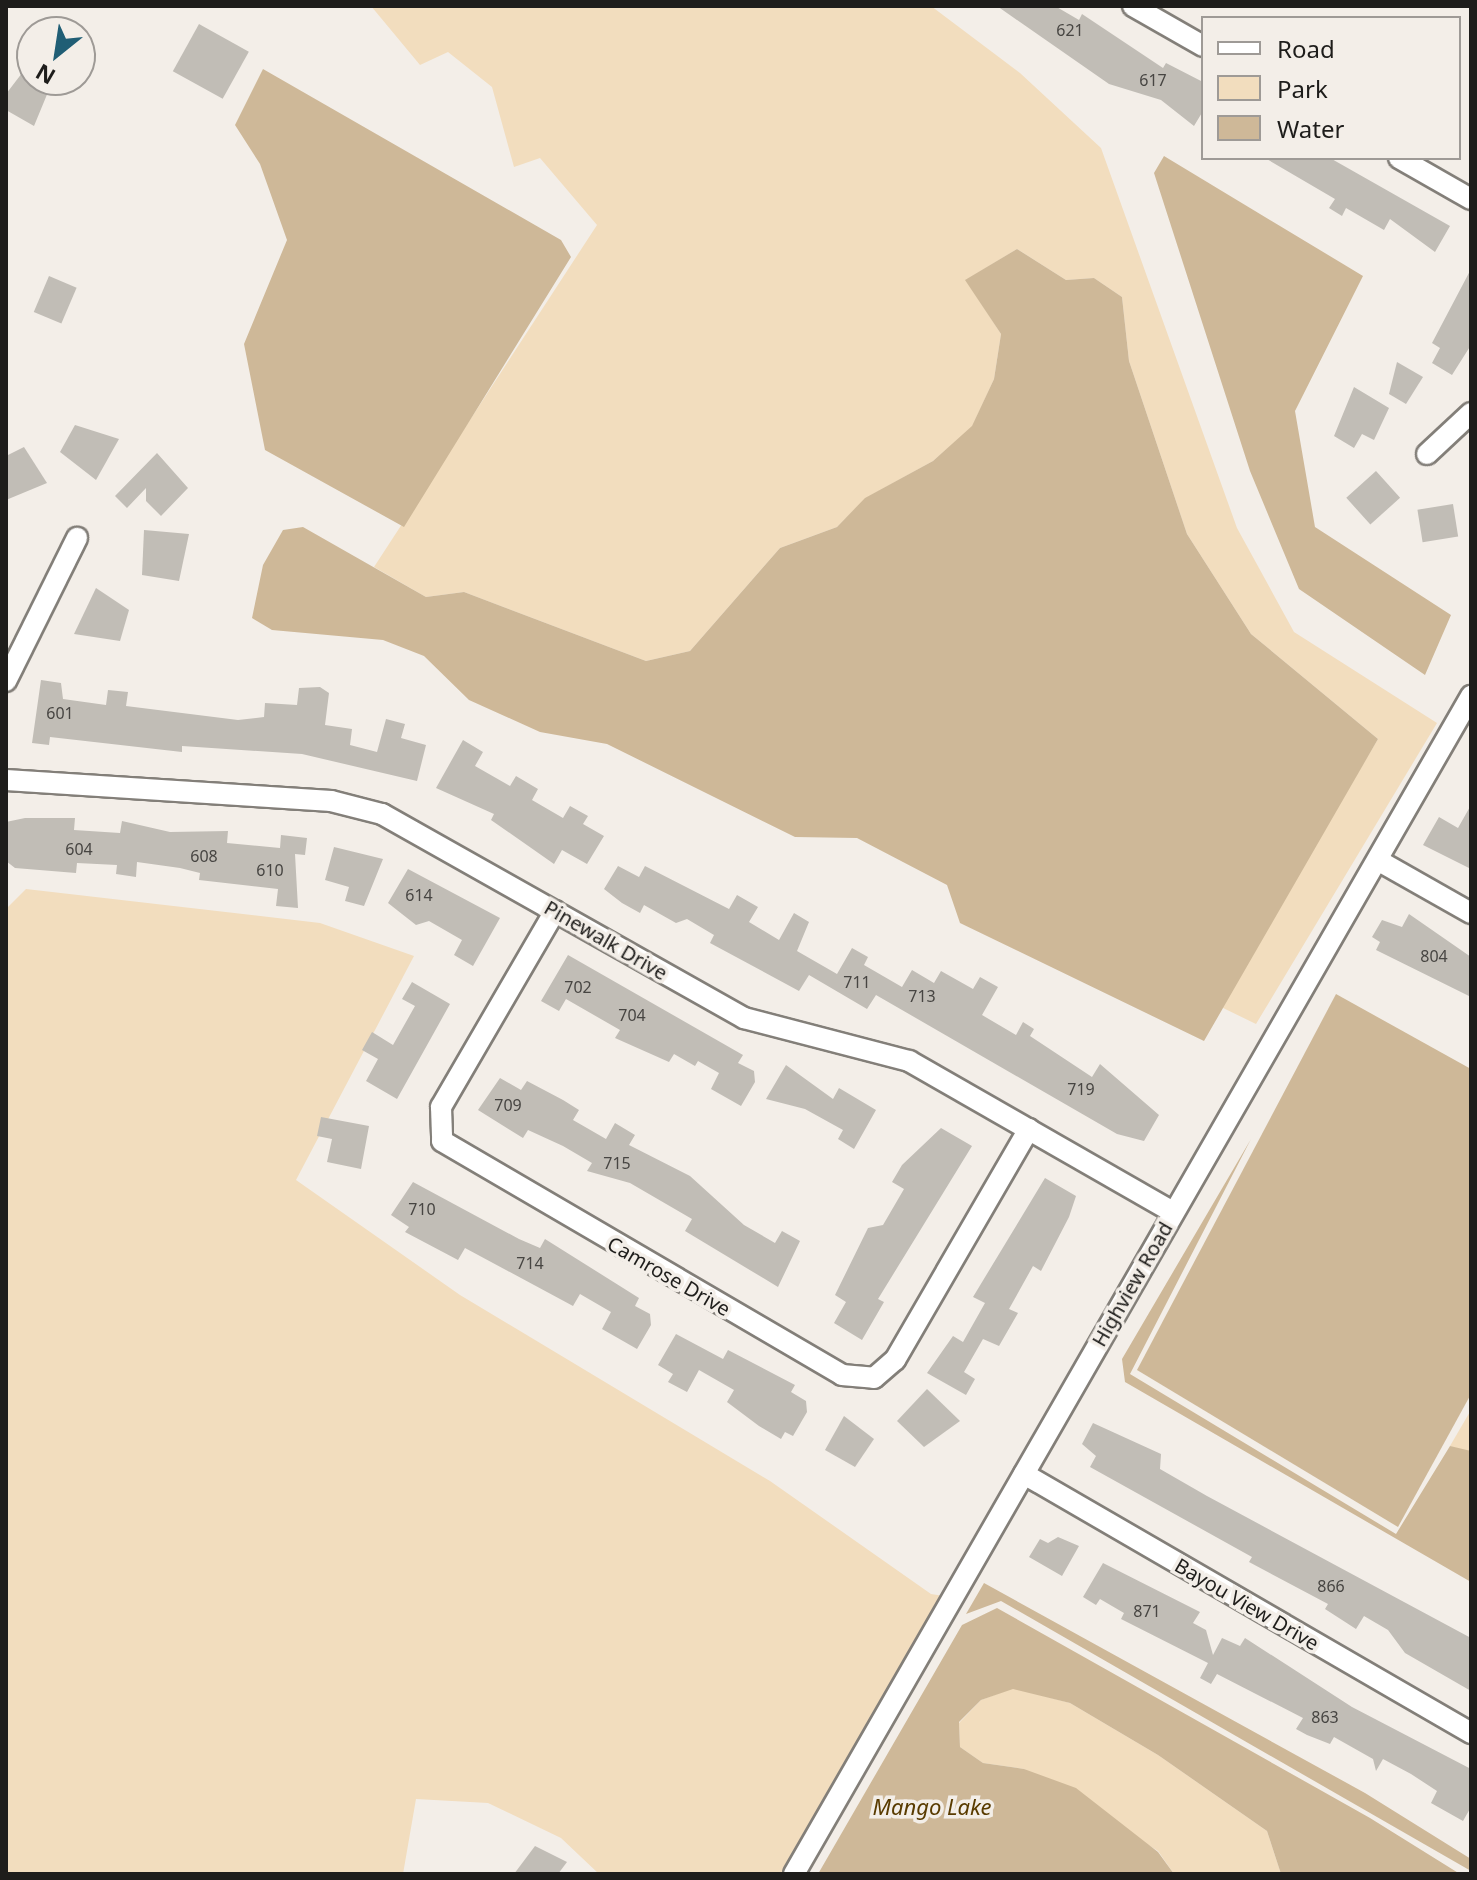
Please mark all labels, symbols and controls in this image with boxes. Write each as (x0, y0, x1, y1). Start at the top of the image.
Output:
north arrow (16, 16, 96, 96)
legend (1201, 16, 1461, 160)
house number: 621 (1056, 20, 1084, 40)
text: Road (1277, 32, 1335, 65)
text: N (30, 58, 60, 93)
house number: 617 (1139, 70, 1167, 90)
text: Park (1277, 72, 1328, 105)
text: Water (1277, 112, 1344, 145)
house number: 601 (46, 703, 74, 723)
house number: 604 (65, 839, 93, 859)
house number: 608 (190, 846, 218, 866)
house number: 610 (256, 860, 284, 880)
house number: 614 (405, 885, 433, 905)
street label: Pinewalk Drive (540, 895, 672, 985)
house number: 804 (1420, 946, 1448, 966)
house number: 711 (843, 972, 871, 992)
house number: 702 (564, 977, 592, 997)
house number: 713 (908, 986, 936, 1006)
house number: 704 (618, 1005, 646, 1025)
house number: 719 (1067, 1079, 1095, 1099)
house number: 709 (494, 1095, 522, 1115)
house number: 715 (603, 1153, 631, 1173)
house number: 710 (408, 1199, 436, 1219)
street label: Highview Road (1087, 1217, 1177, 1351)
street label: Camrose Drive (603, 1231, 735, 1321)
house number: 714 (516, 1253, 544, 1273)
street label: Bayou View Drive (1171, 1553, 1323, 1655)
house number: 866 (1317, 1576, 1345, 1596)
house number: 871 (1133, 1601, 1161, 1621)
house number: 863 (1311, 1707, 1339, 1727)
water label: Mango Lake (872, 1794, 992, 1820)

